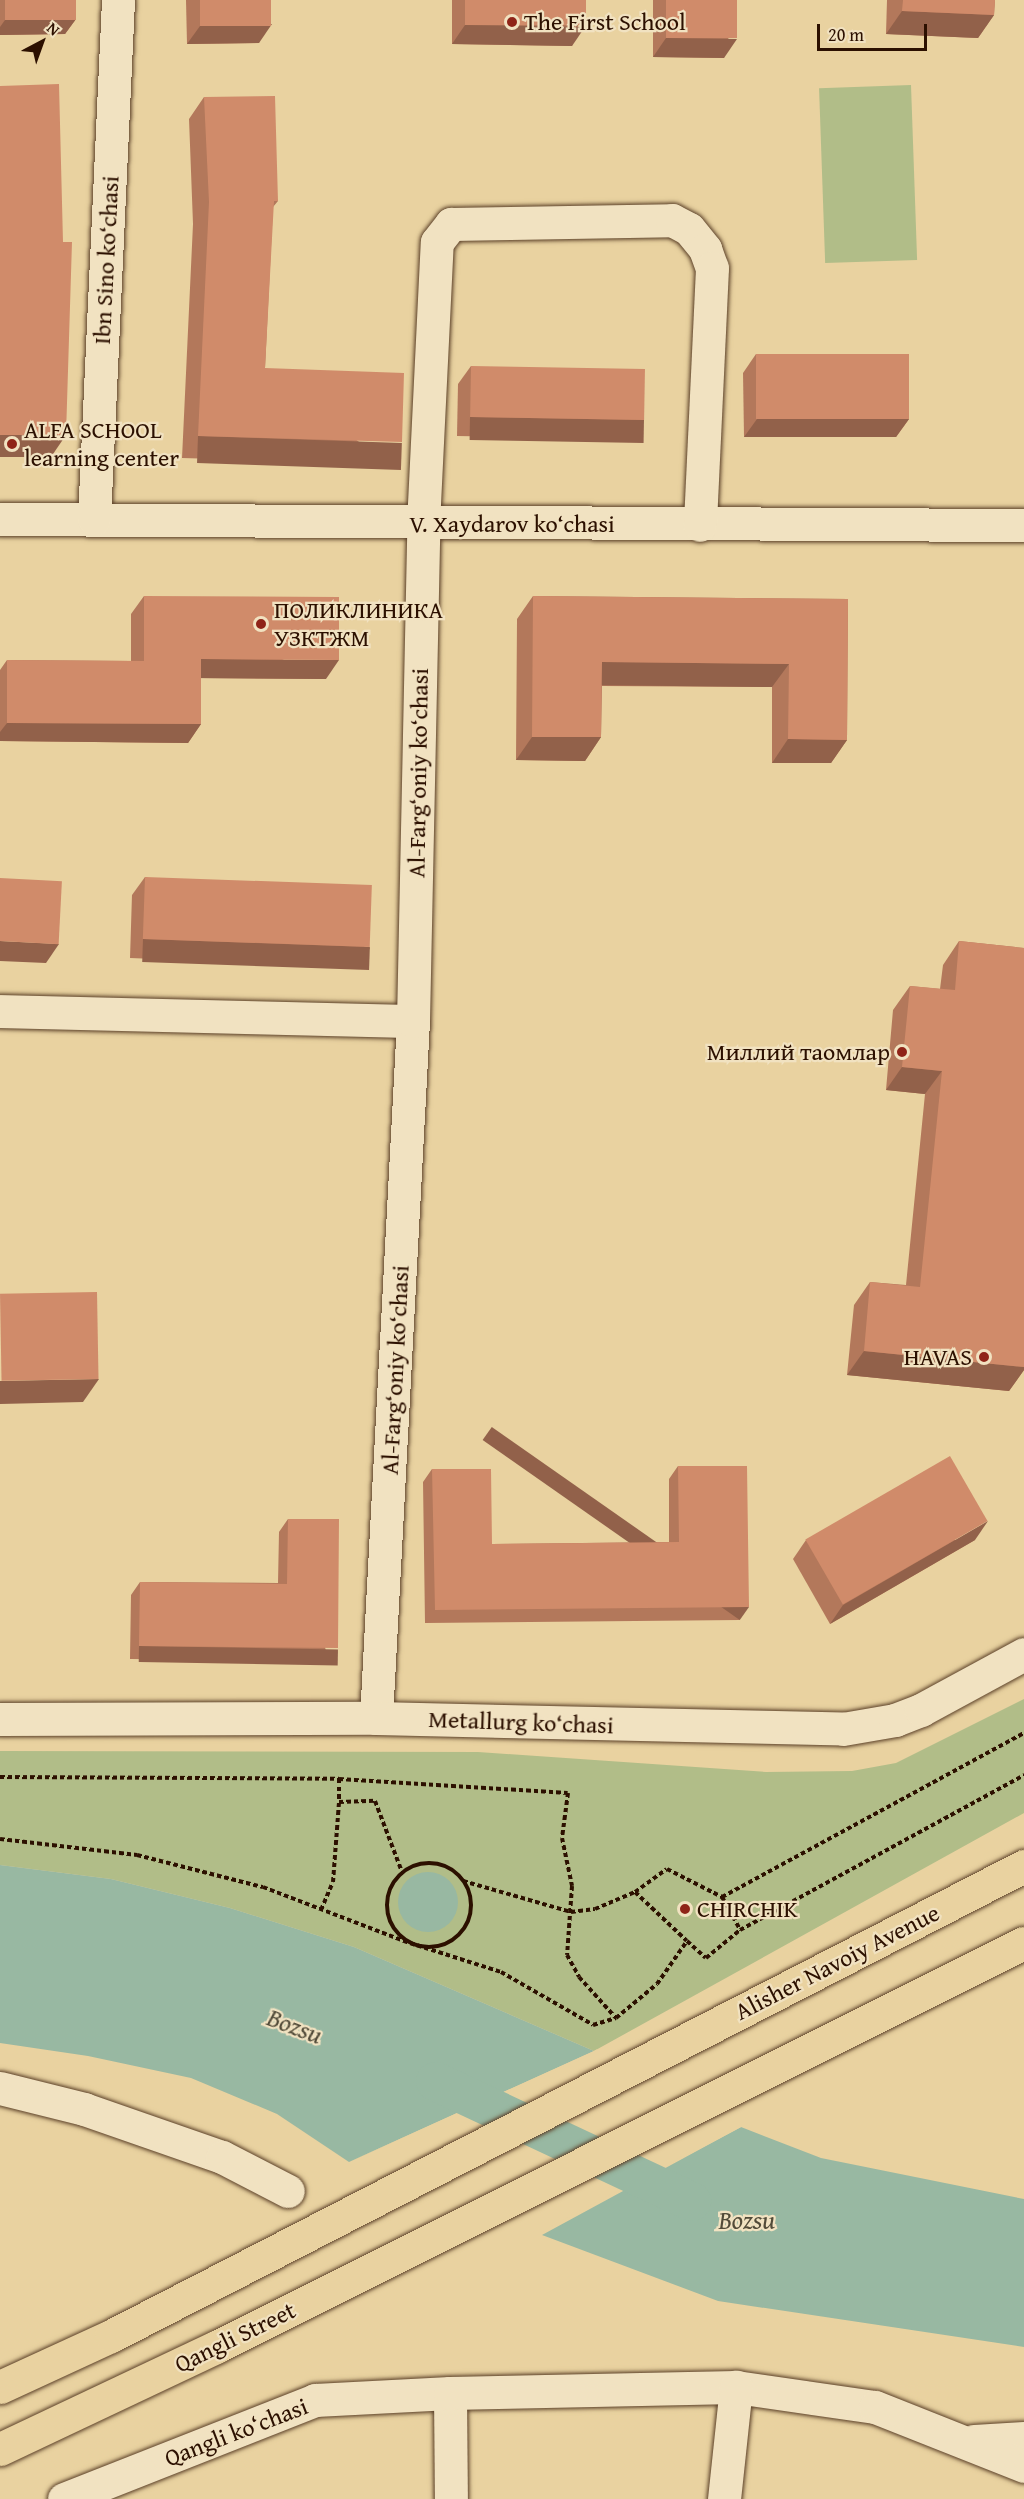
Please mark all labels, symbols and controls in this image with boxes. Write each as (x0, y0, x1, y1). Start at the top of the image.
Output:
place label: The First School (524, 8, 686, 36)
north arrow (12, 12, 72, 72)
scale bar (820, 12, 930, 50)
marker: The First School (505, 15, 519, 29)
text: N (42, 16, 66, 41)
text: 20 m (828, 21, 864, 48)
street label: Ibn Sino ko‘chasi (87, 175, 125, 345)
place label: ALFA SCHOOL learning center (24, 416, 179, 472)
marker: ALFA SCHOOL learning center (5, 437, 19, 451)
street label: V. Xaydarov ko‘chasi (409, 510, 615, 538)
place label: ПОЛИКЛИНИКА УЗКТЖМ (274, 596, 443, 652)
marker: ПОЛИКЛИНИКА УЗКТЖМ (252, 615, 270, 633)
street label: Al-Farg‘oniy ko‘chasi (402, 668, 434, 878)
place label: Миллий таомлар (707, 1038, 890, 1066)
marker: Миллий таомлар (895, 1045, 909, 1059)
street label: Al-Farg‘oniy ko‘chasi (375, 1264, 415, 1476)
place label: HAVAS (904, 1343, 972, 1371)
marker: HAVAS (977, 1350, 991, 1364)
street label: Metallurg ko‘chasi (428, 1704, 614, 1740)
place label: CHIRCHIK (697, 1895, 798, 1923)
street label: Alisher Navoiy Avenue (730, 1898, 944, 2026)
marker: CHIRCHIK (678, 1902, 692, 1916)
water label: Bozsu (263, 2001, 327, 2051)
water label: Bozsu (719, 2204, 775, 2236)
street label: Qangli Street (170, 2295, 300, 2379)
street label: Qangli ko‘chasi (160, 2391, 312, 2473)

